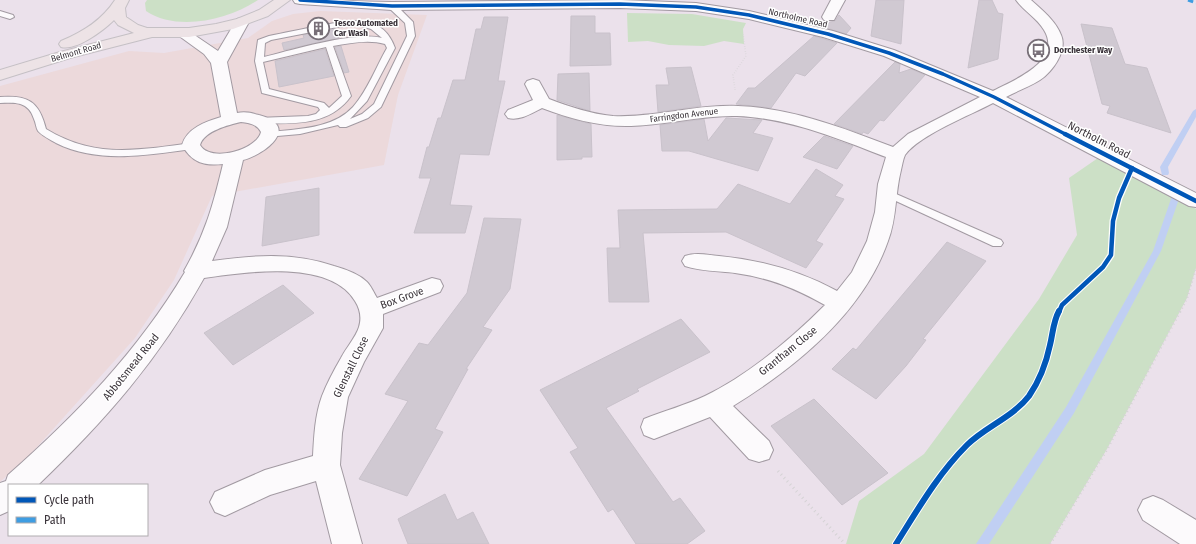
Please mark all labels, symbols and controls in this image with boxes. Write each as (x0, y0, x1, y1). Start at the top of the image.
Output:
street label: Northolme Road (768, 6, 829, 30)
building icon: Tesco Automated Car Wash (305, 15, 331, 41)
place label: Tesco Automated Car Wash (334, 18, 398, 38)
bus stop icon: Dorchester Way (1025, 37, 1051, 63)
street label: Belmont Road (50, 40, 102, 64)
place label: Dorchester Way (1054, 45, 1113, 55)
street label: Farringdon Avenue (649, 106, 719, 124)
street label: Northolm Road (1066, 119, 1132, 161)
street label: Box Grove (379, 284, 425, 312)
street label: Grantham Close (756, 324, 820, 378)
street label: Abbotsmead Road (100, 331, 162, 403)
street label: Glenstall Close (331, 334, 371, 400)
legend (8, 484, 148, 536)
text: Cycle path (44, 493, 94, 507)
text: Path (44, 513, 66, 527)

